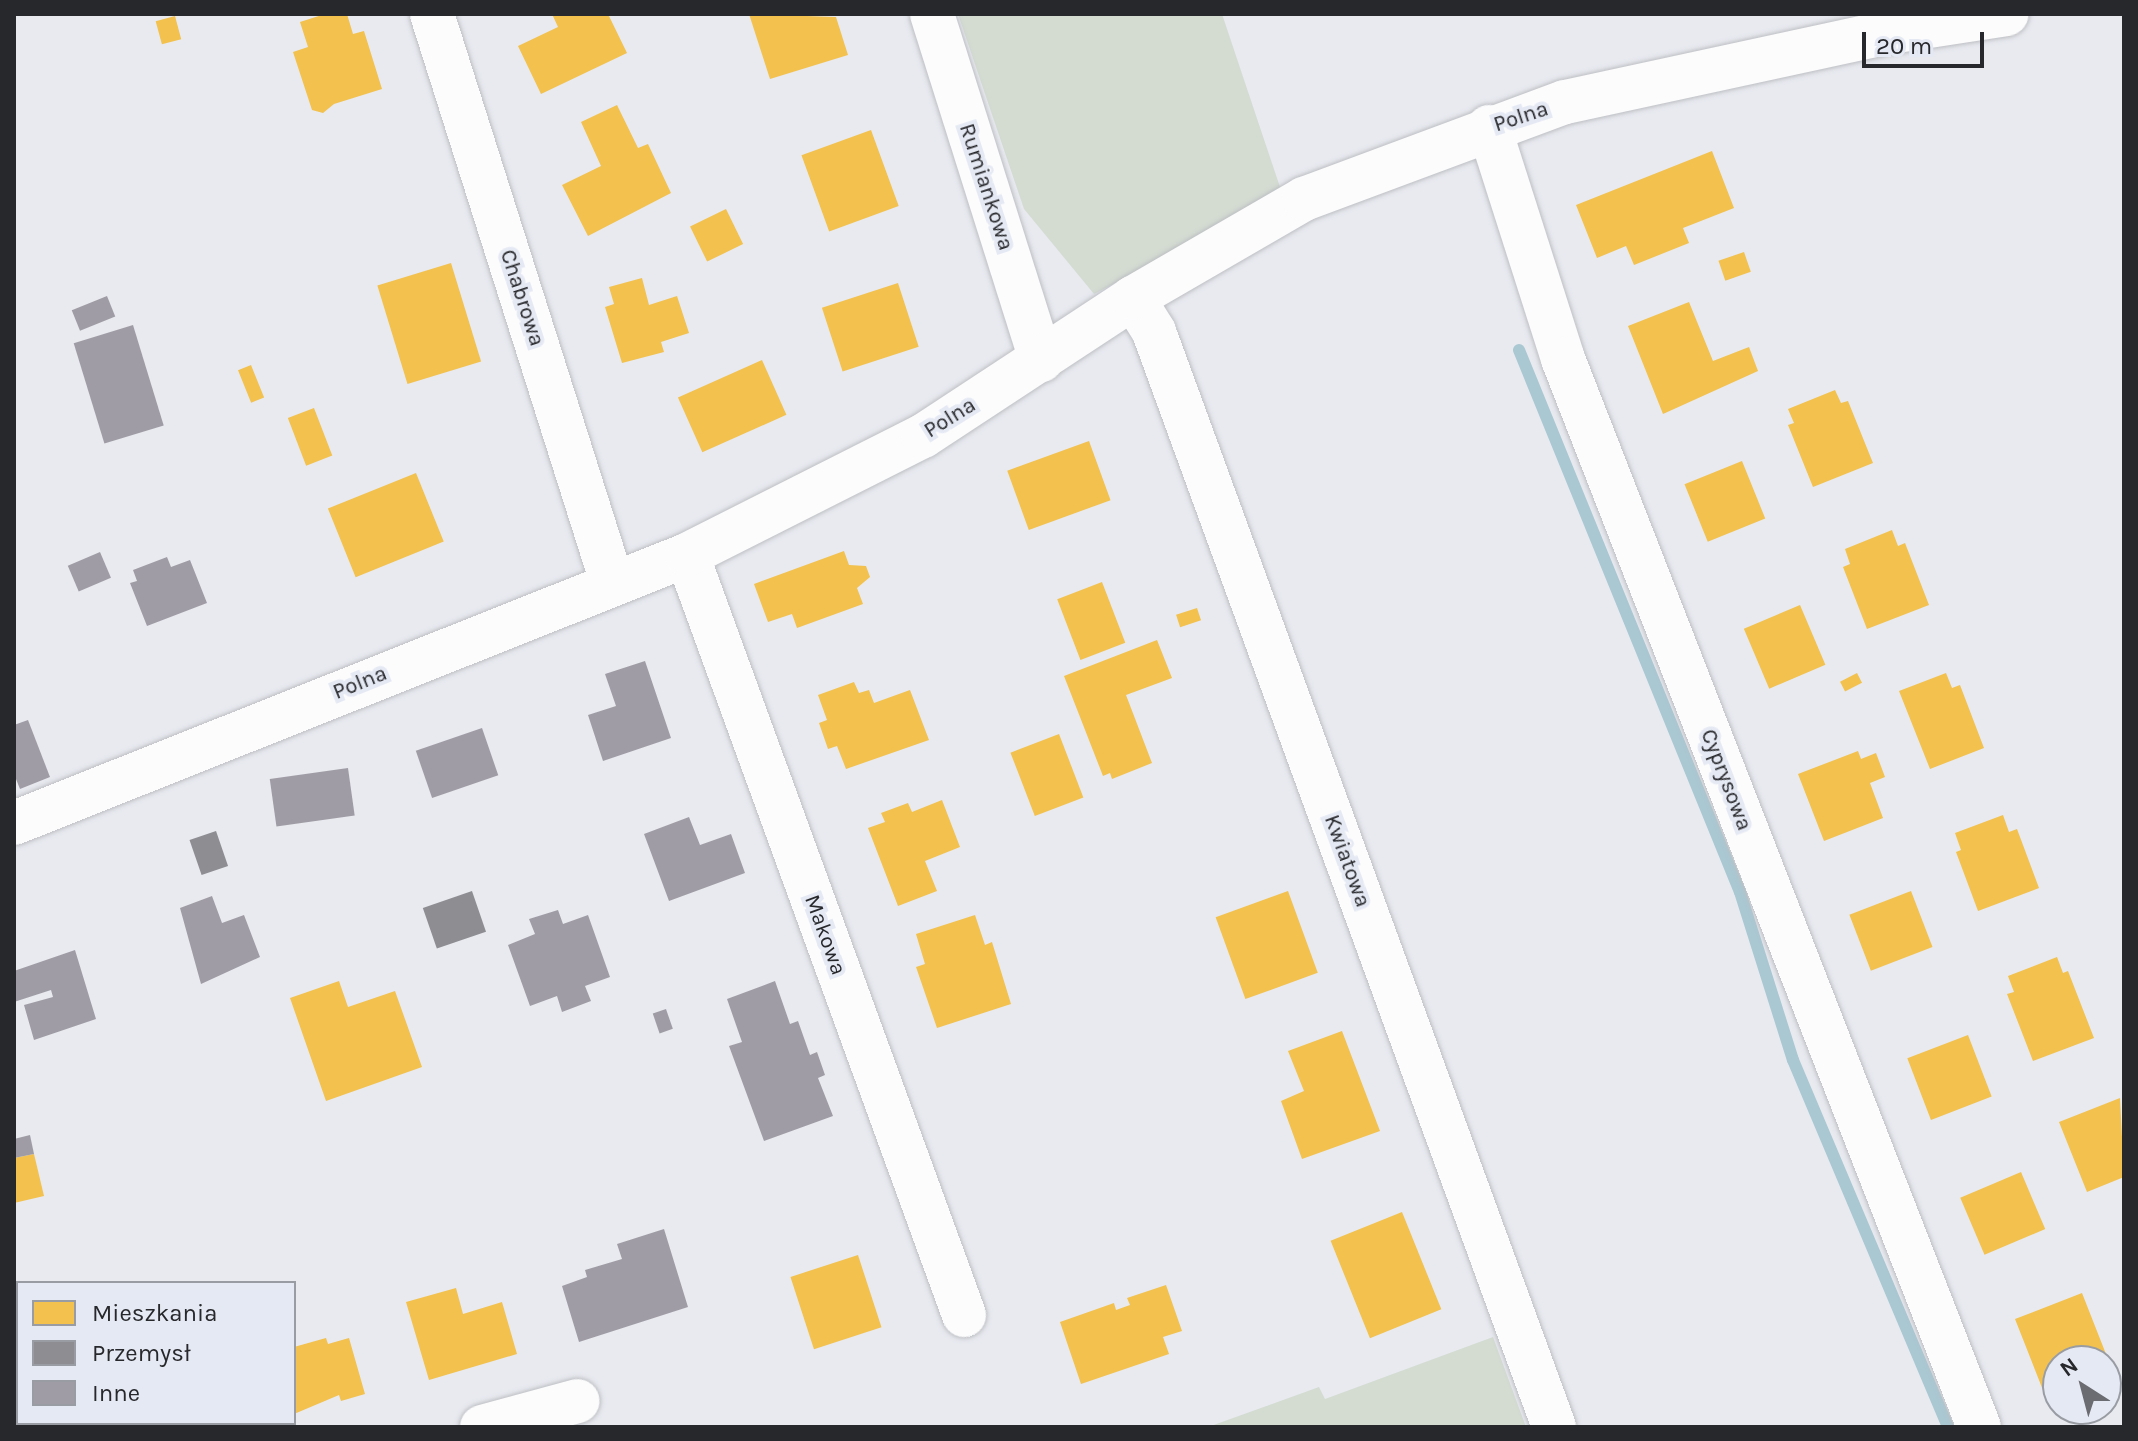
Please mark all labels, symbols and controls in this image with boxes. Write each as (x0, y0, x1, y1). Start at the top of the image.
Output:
scale bar (1866, 16, 1988, 66)
text: 20 m (1876, 32, 1932, 60)
street label: Polna (1490, 96, 1552, 138)
street label: Rumiankowa (953, 120, 1019, 254)
street label: Chabrowa (494, 246, 550, 350)
street label: Polna (919, 392, 981, 444)
street label: Polna (329, 660, 391, 706)
street label: Cyprysowa (1695, 726, 1757, 834)
street label: Kwiatowa (1318, 811, 1376, 911)
street label: Makowa (798, 891, 852, 979)
legend (16, 1281, 296, 1425)
text: Mieszkania (92, 1299, 217, 1327)
text: Przemysł (92, 1339, 191, 1367)
north arrow (2042, 1345, 2122, 1425)
text: N (2055, 1352, 2083, 1382)
text: Inne (92, 1379, 140, 1407)

